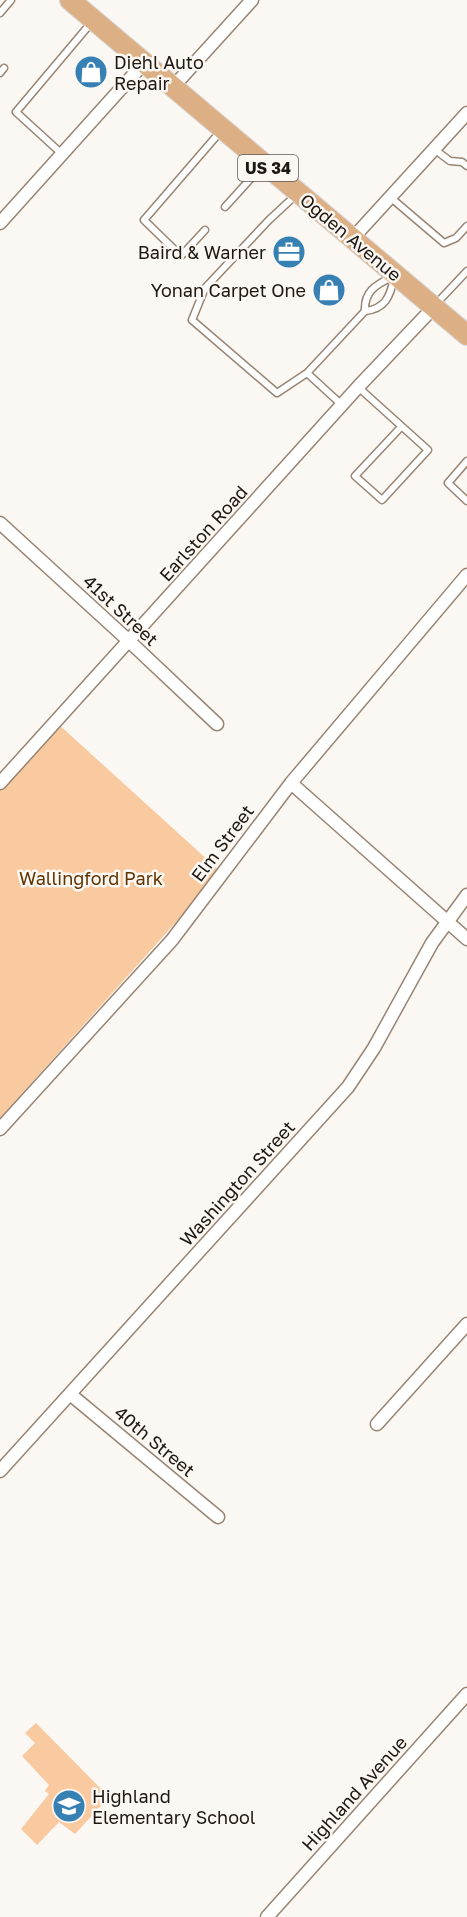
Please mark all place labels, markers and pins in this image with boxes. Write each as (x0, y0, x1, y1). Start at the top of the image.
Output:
place label: Diehl Auto Repair (114, 51, 204, 94)
shop icon: Diehl Auto Repair (73, 54, 109, 90)
office icon: Baird & Warner (271, 234, 307, 270)
place label: Baird & Warner (138, 241, 266, 263)
shop icon: Yonan Carpet One (311, 272, 347, 308)
place label: Yonan Carpet One (151, 279, 306, 301)
place label: Highland Elementary School (92, 1785, 256, 1828)
school or university icon: Highland Elementary School (51, 1788, 87, 1824)

